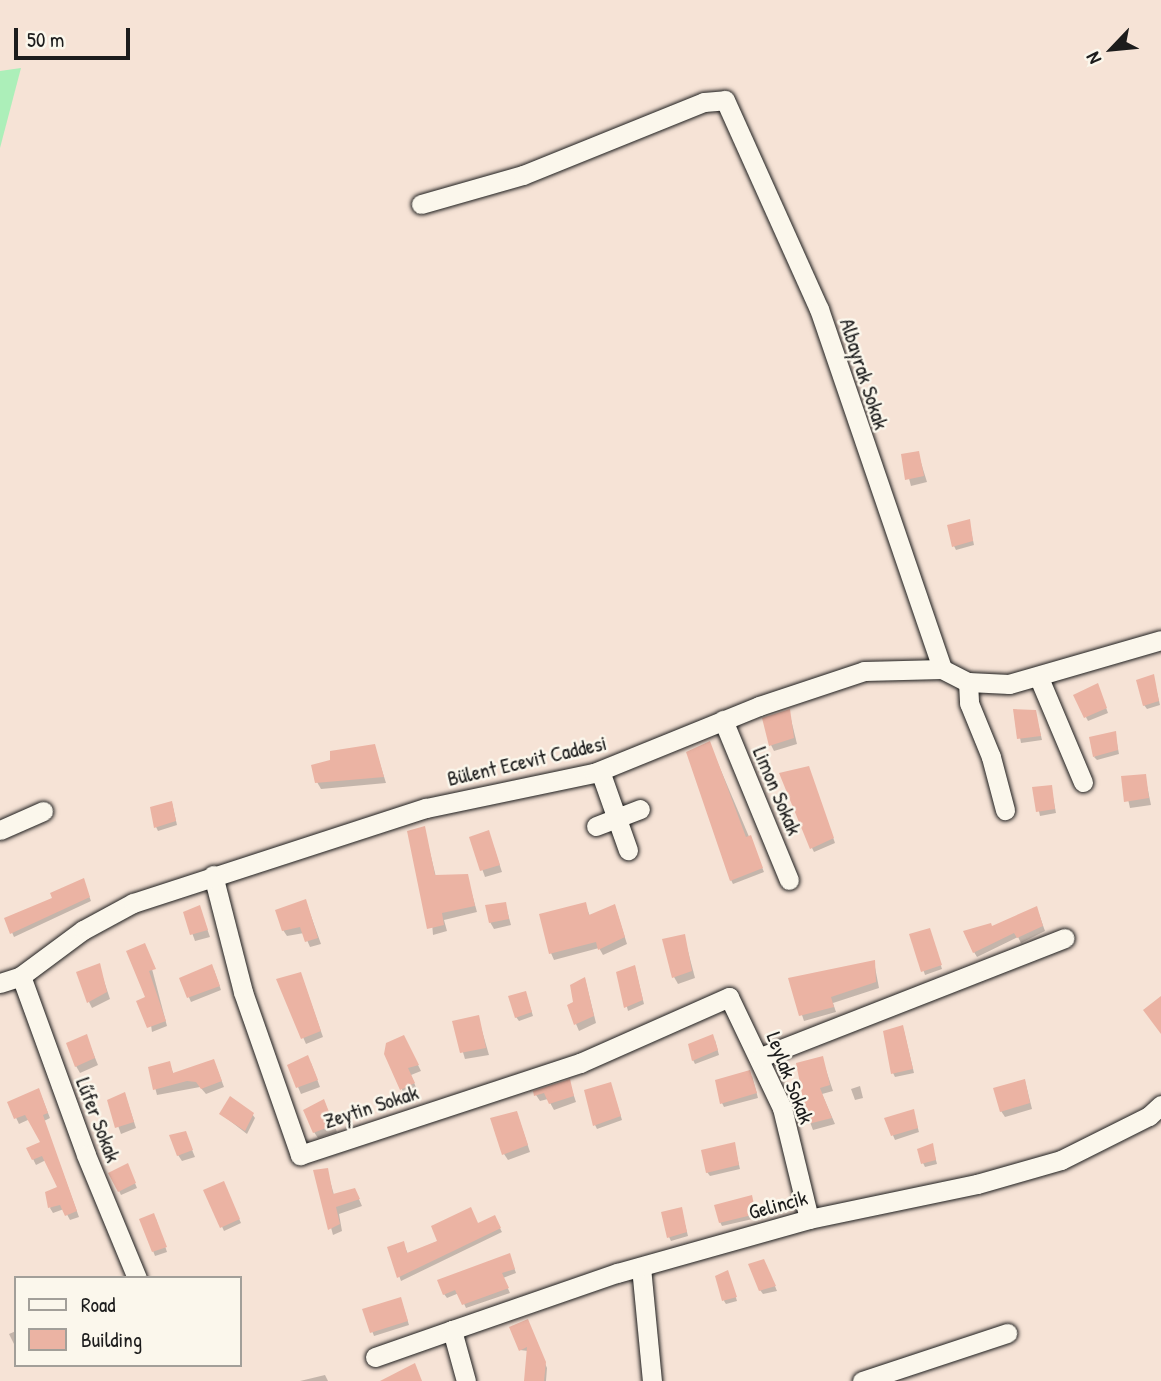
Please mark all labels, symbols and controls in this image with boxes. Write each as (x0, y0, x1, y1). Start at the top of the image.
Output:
scale bar (18, 14, 133, 58)
north arrow (1077, 14, 1147, 84)
text: 50 m (27, 25, 64, 54)
text: N (1079, 48, 1107, 68)
street label: Albayrak Sokak (834, 315, 894, 433)
street label: Bülent Ecevit Caddesi (445, 730, 609, 792)
street label: Limon Sokak (747, 743, 807, 839)
street label: Leylak Sokak (761, 1029, 819, 1127)
street label: Lűfer Sokak (70, 1074, 126, 1166)
street label: Zeytin Sokak (321, 1080, 421, 1134)
street label: Gelincik (746, 1185, 810, 1225)
legend (14, 1276, 242, 1367)
text: Road (81, 1290, 115, 1319)
text: Building (81, 1325, 142, 1354)

